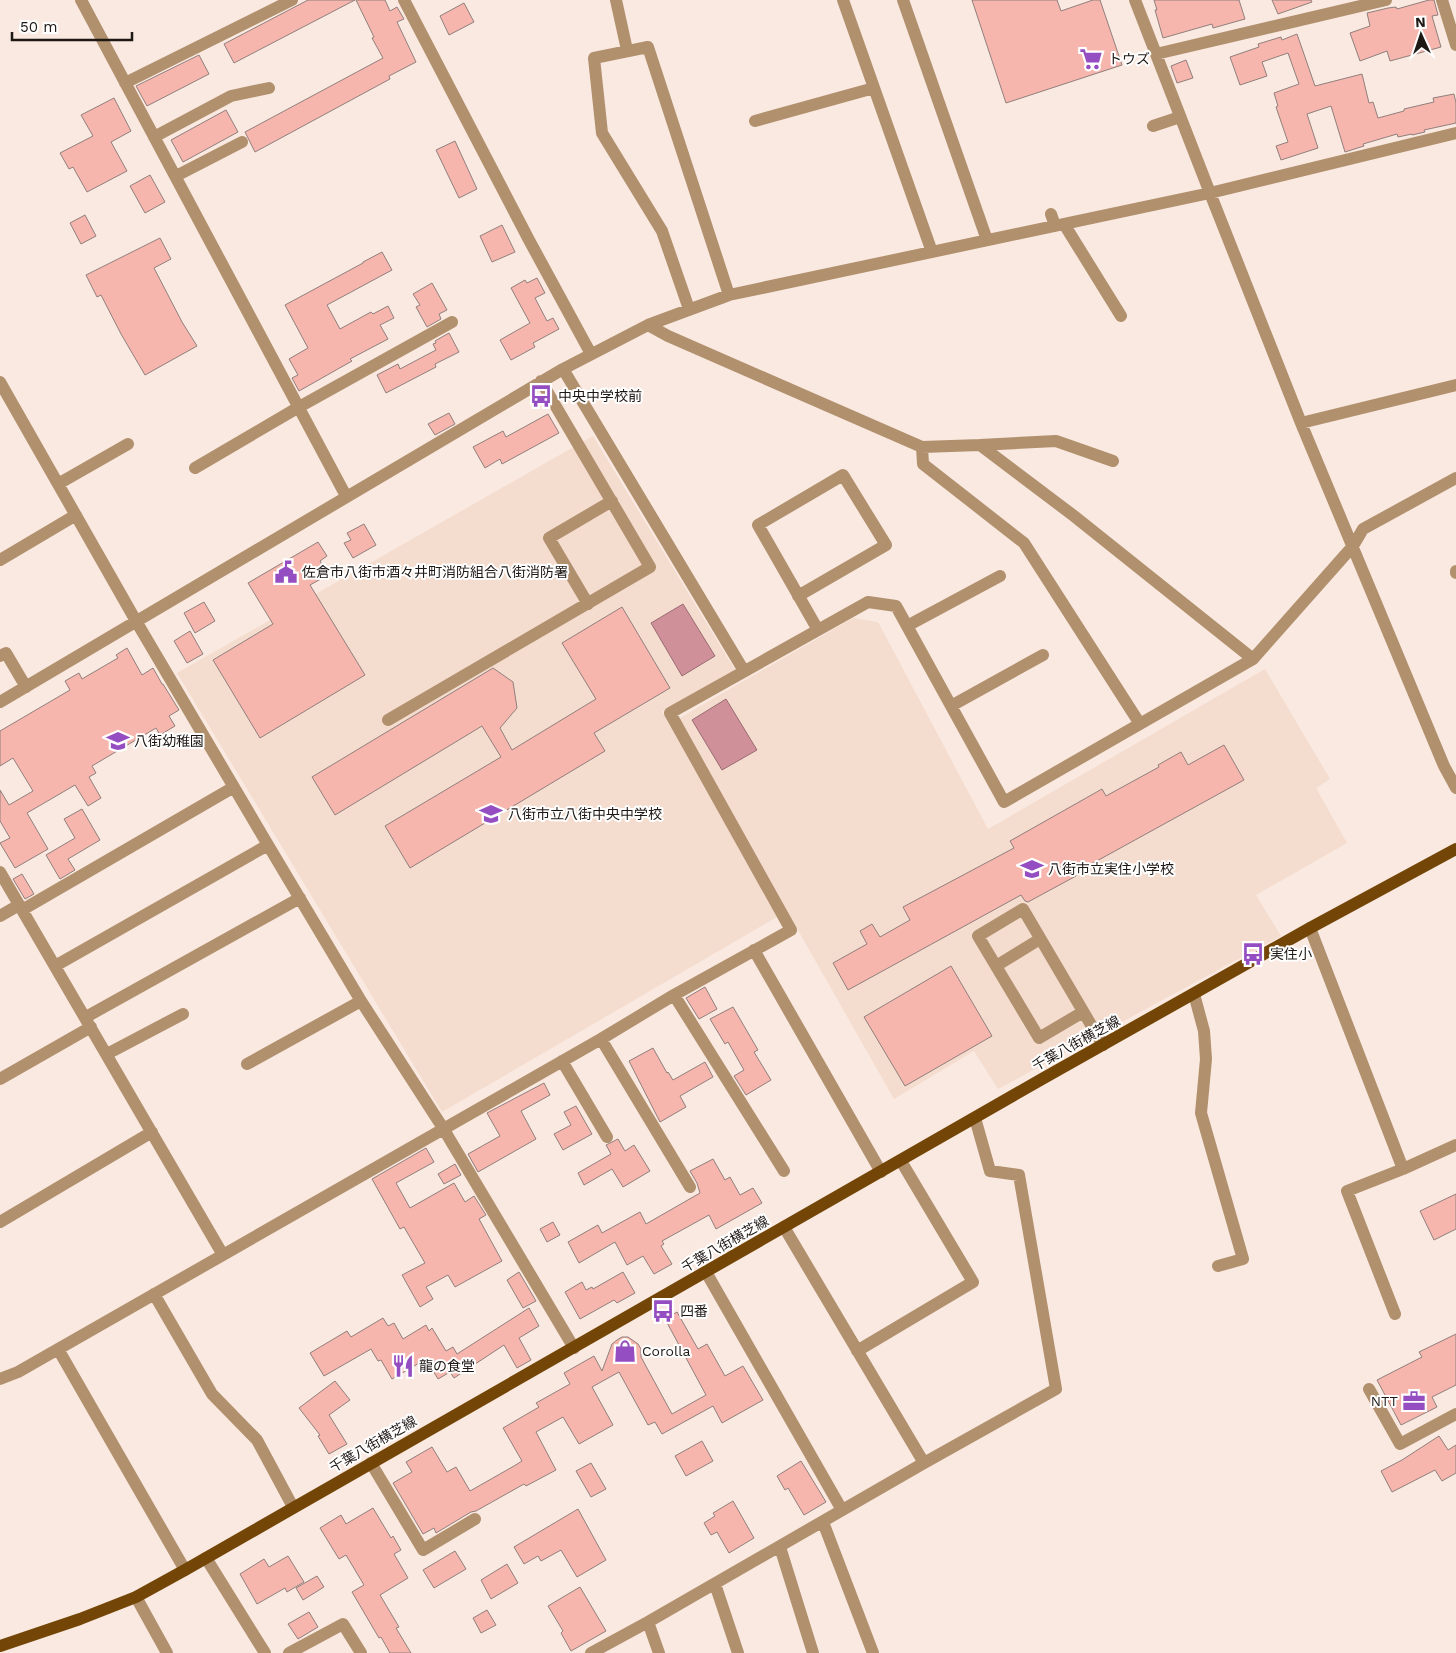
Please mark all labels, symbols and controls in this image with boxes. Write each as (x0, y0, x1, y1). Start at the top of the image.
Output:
scale bar (12, 10, 132, 42)
north arrow (1396, 10, 1446, 60)
text: N (1415, 14, 1426, 30)
text: 50 m (20, 18, 57, 36)
supermarket icon: トウズ (1078, 46, 1104, 72)
place label: トウズ (1108, 51, 1150, 67)
bus stop icon: 中央中学校前 (528, 383, 554, 409)
place label: 中央中学校前 (558, 388, 642, 404)
public building icon: 佐倉市八街市酒々井町消防組合八街消防署 (273, 559, 299, 585)
place label: 佐倉市八街市酒々井町消防組合八街消防署 (302, 564, 568, 580)
school or university icon: 八街幼稚園 (105, 728, 131, 754)
place label: 八街幼稚園 (134, 733, 204, 749)
school or university icon: 八街市立八街中央中学校 (478, 801, 504, 827)
place label: 八街市立八街中央中学校 (508, 806, 662, 822)
school or university icon: 八街市立実住小学校 (1019, 856, 1045, 882)
place label: 八街市立実住小学校 (1048, 861, 1174, 877)
bus stop icon: 実住小 (1240, 941, 1266, 967)
place label: 実住小 (1270, 946, 1312, 962)
street label: 千葉八街横芝線 (1029, 1012, 1123, 1074)
street label: 千葉八街横芝線 (679, 1213, 771, 1275)
bus stop icon: 四番 (650, 1298, 676, 1324)
place label: 四番 (680, 1303, 708, 1319)
shop icon: Corolla (612, 1338, 638, 1364)
place label: Corolla (642, 1343, 690, 1359)
restaurant icon: 龍の食堂 (390, 1353, 416, 1379)
place label: 龍の食堂 (419, 1358, 475, 1374)
office icon: NTT (1401, 1388, 1427, 1414)
place label: NTT (1371, 1393, 1399, 1409)
street label: 千葉八街横芝線 (327, 1413, 419, 1475)

